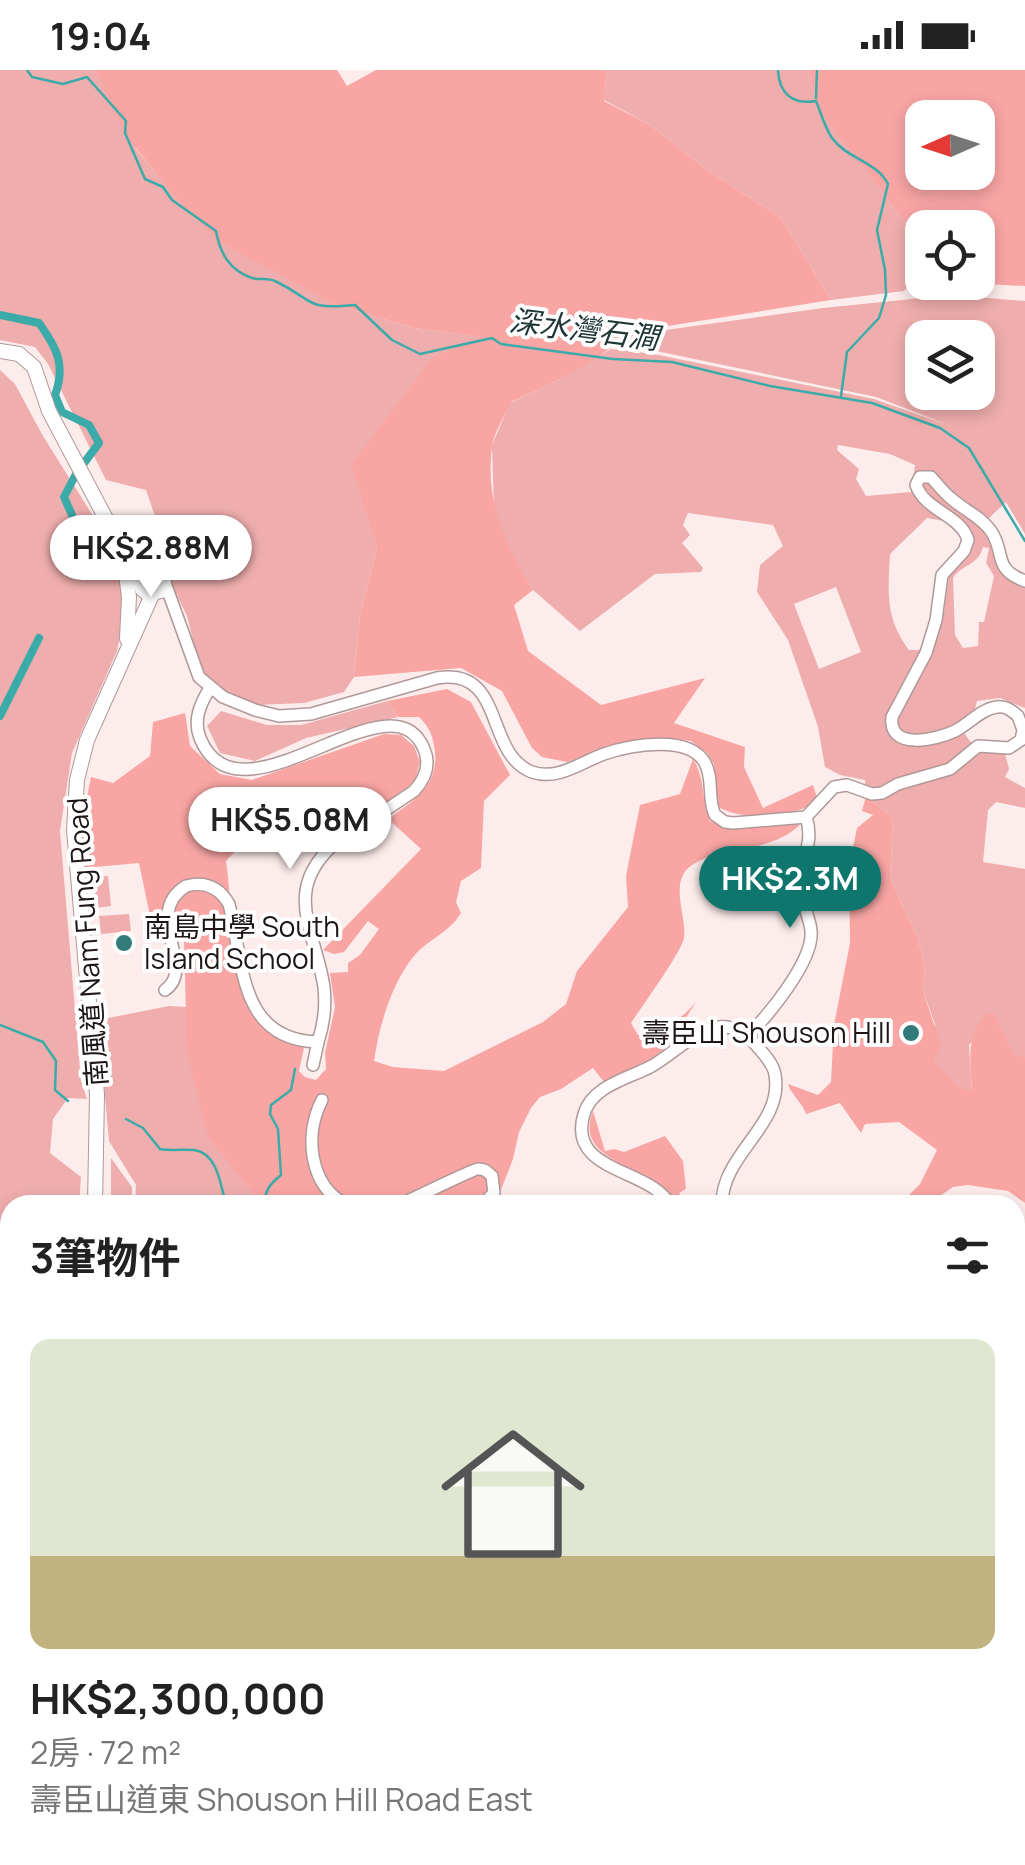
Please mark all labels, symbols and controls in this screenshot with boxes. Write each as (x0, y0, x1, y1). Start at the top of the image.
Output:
text: 19:04 (50, 9, 151, 61)
north arrow (905, 100, 995, 190)
map controls (905, 100, 995, 410)
button: locate (905, 210, 995, 300)
water label: 深水灣石澗 (507, 299, 665, 358)
button: layers (905, 320, 995, 410)
pin: HK$2.88M (48, 515, 254, 600)
text: HK$2.88M (72, 525, 230, 569)
pin: HK$5.08M (187, 787, 393, 872)
street label: 南風道 Nam Fung Road (57, 796, 115, 1088)
text: HK$5.08M (210, 797, 370, 841)
pin: HK$2.3M (698, 846, 882, 931)
text: HK$2.3M (721, 856, 859, 900)
place label: 南島中學 South Island School (144, 907, 340, 977)
marker: 南島中學 South Island School (113, 932, 135, 954)
place label: 壽臣山 Shouson Hill (642, 1013, 891, 1051)
marker: 壽臣山 Shouson Hill (900, 1022, 922, 1044)
text: 3筆物件 (30, 1228, 180, 1286)
icon: filters (940, 1228, 995, 1283)
icon: home (423, 1404, 603, 1584)
text: HK$2,300,000 (30, 1669, 326, 1727)
text: 2房 · 72 m² (30, 1730, 181, 1774)
text: 壽臣山道東 Shouson Hill Road East (30, 1777, 533, 1821)

